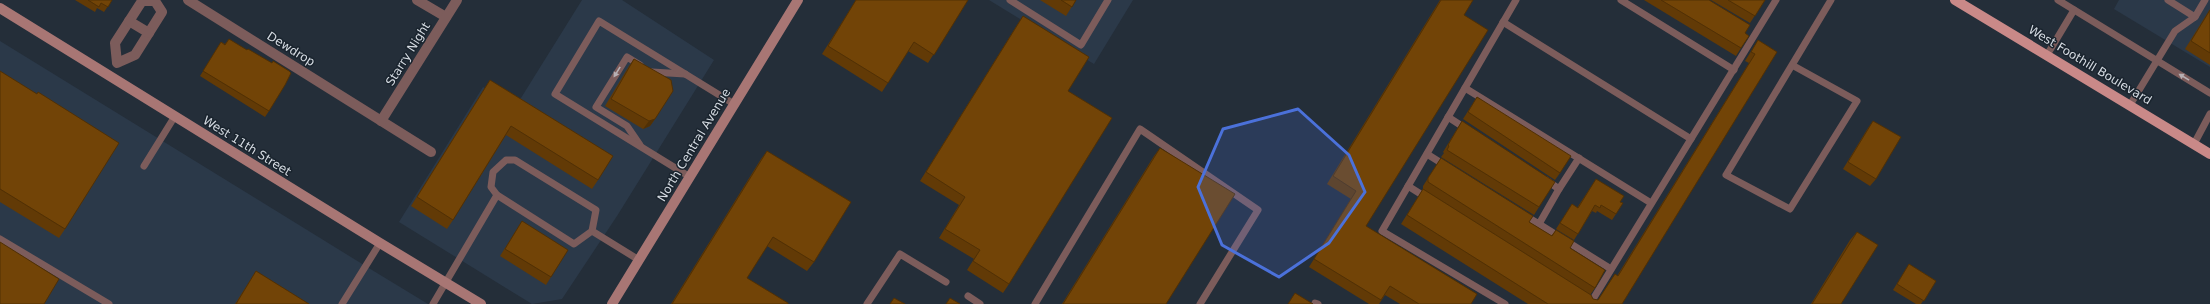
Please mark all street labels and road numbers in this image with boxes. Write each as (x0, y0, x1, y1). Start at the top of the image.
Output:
street label: Starry Night (383, 19, 433, 88)
street label: West Foothill Boulevard (2026, 23, 2154, 107)
street label: Dewdrop (265, 29, 317, 69)
street label: North Central Avenue (655, 86, 733, 204)
street label: West 11th Street (200, 113, 294, 179)

